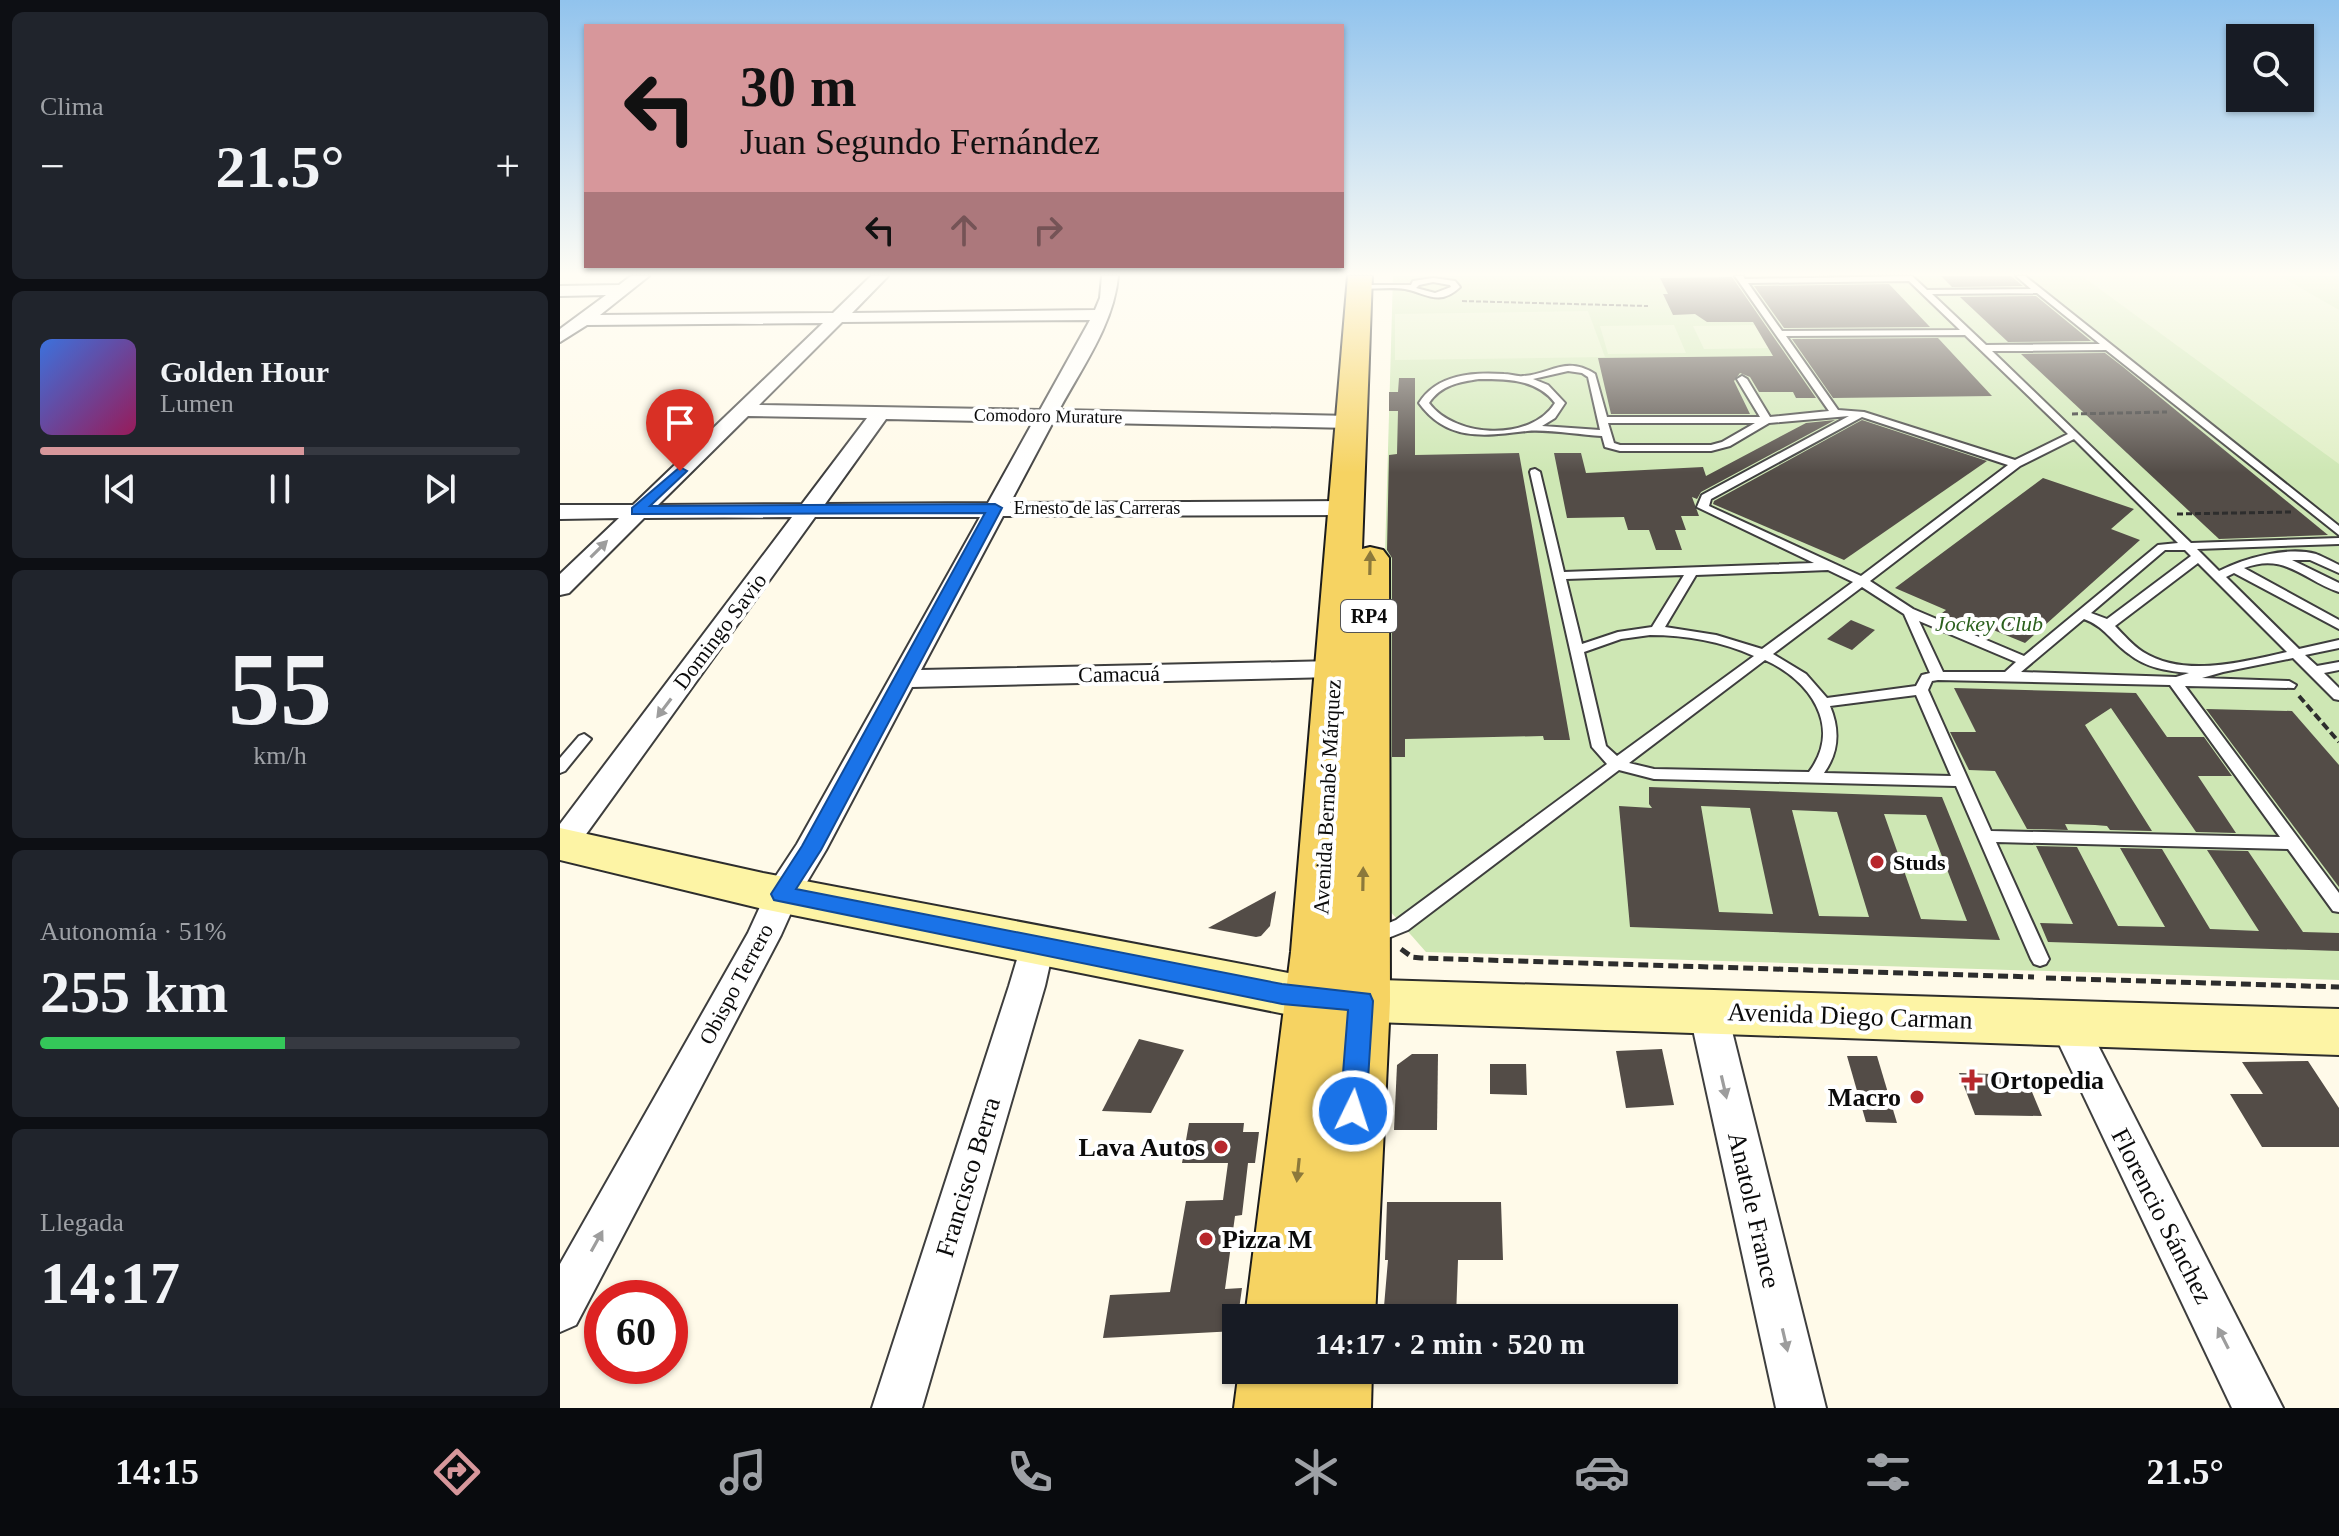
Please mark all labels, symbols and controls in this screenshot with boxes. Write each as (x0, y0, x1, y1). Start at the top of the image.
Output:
map controls (2226, 24, 2314, 112)
button: search (2226, 24, 2314, 112)
icon: left (608, 56, 712, 160)
text: 30 m (740, 56, 857, 118)
text: Clima (40, 92, 104, 121)
text: Juan Segundo Fernández (740, 122, 1100, 162)
text: 21.5° (216, 134, 345, 200)
text: − (40, 142, 65, 191)
text: + (495, 142, 520, 191)
icon: left (858, 208, 902, 252)
icon: ahead (942, 208, 986, 252)
icon: right (1026, 208, 1070, 252)
text: Golden Hour (160, 355, 329, 388)
text: Lumen (160, 389, 234, 418)
pin (646, 389, 714, 471)
icon: arrive (658, 401, 702, 445)
street label: Comodoro Murature (974, 405, 1122, 427)
icon: previous (98, 467, 142, 511)
icon: pause (258, 467, 302, 511)
icon: next (418, 467, 462, 511)
street label: Ernesto de las Carreras (1014, 498, 1180, 518)
one-way arrow (589, 540, 608, 559)
one-way arrow (1364, 550, 1377, 575)
street label: Domingo Savio (668, 568, 772, 694)
road number: RP4 (1341, 600, 1397, 632)
park label: Jockey Club (1935, 611, 2043, 636)
text: 55 (228, 631, 332, 746)
street label: Camacuá (1078, 661, 1160, 687)
street label: Avenida Bernabé Márquez (1308, 679, 1346, 915)
one-way arrow (656, 698, 672, 718)
text: km/h (253, 741, 307, 770)
place label: Studs (1893, 850, 1946, 875)
marker: Studs (1868, 853, 1886, 871)
one-way arrow (1357, 866, 1370, 891)
text: Autonomía · 51% (40, 917, 226, 946)
street label: Obispo Terrero (694, 919, 778, 1049)
text: 255 km (40, 959, 228, 1025)
street label: Avenida Diego Carman (1727, 997, 1973, 1035)
place label: Ortopedia (1990, 1066, 2104, 1095)
position arrow (1311, 1069, 1395, 1153)
marker: Ortopedia (1961, 1069, 1983, 1091)
one-way arrow (1719, 1075, 1731, 1100)
place label: Macro (1828, 1083, 1901, 1112)
marker: Macro (1908, 1088, 1926, 1106)
street label: Francisco Berra (930, 1093, 1006, 1260)
street label: Florencio Sánchez (2105, 1124, 2219, 1308)
street label: Anatole France (1722, 1129, 1786, 1291)
place label: Lava Autos (1079, 1133, 1205, 1162)
marker: Lava Autos (1212, 1138, 1230, 1156)
one-way arrow (1291, 1158, 1304, 1183)
text: Llegada (40, 1208, 124, 1237)
place label: Pizza M (1222, 1225, 1312, 1254)
one-way arrow (591, 1229, 604, 1252)
marker: Pizza M (1197, 1230, 1215, 1248)
text: 14:17 (40, 1250, 180, 1316)
speed limit sign: 60 (584, 1280, 688, 1384)
text: 14:17 · 2 min · 520 m (1315, 1327, 1585, 1360)
one-way arrow (2216, 1327, 2230, 1350)
one-way arrow (1779, 1328, 1791, 1353)
icon: directions (429, 1444, 485, 1500)
icon: music (715, 1444, 771, 1500)
icon: phone (1002, 1444, 1058, 1500)
icon: climate (1288, 1444, 1344, 1500)
icon: car (1574, 1444, 1630, 1500)
icon: filters (1860, 1444, 1916, 1500)
text: 14:15 (115, 1452, 199, 1492)
text: 21.5° (2146, 1452, 2224, 1492)

